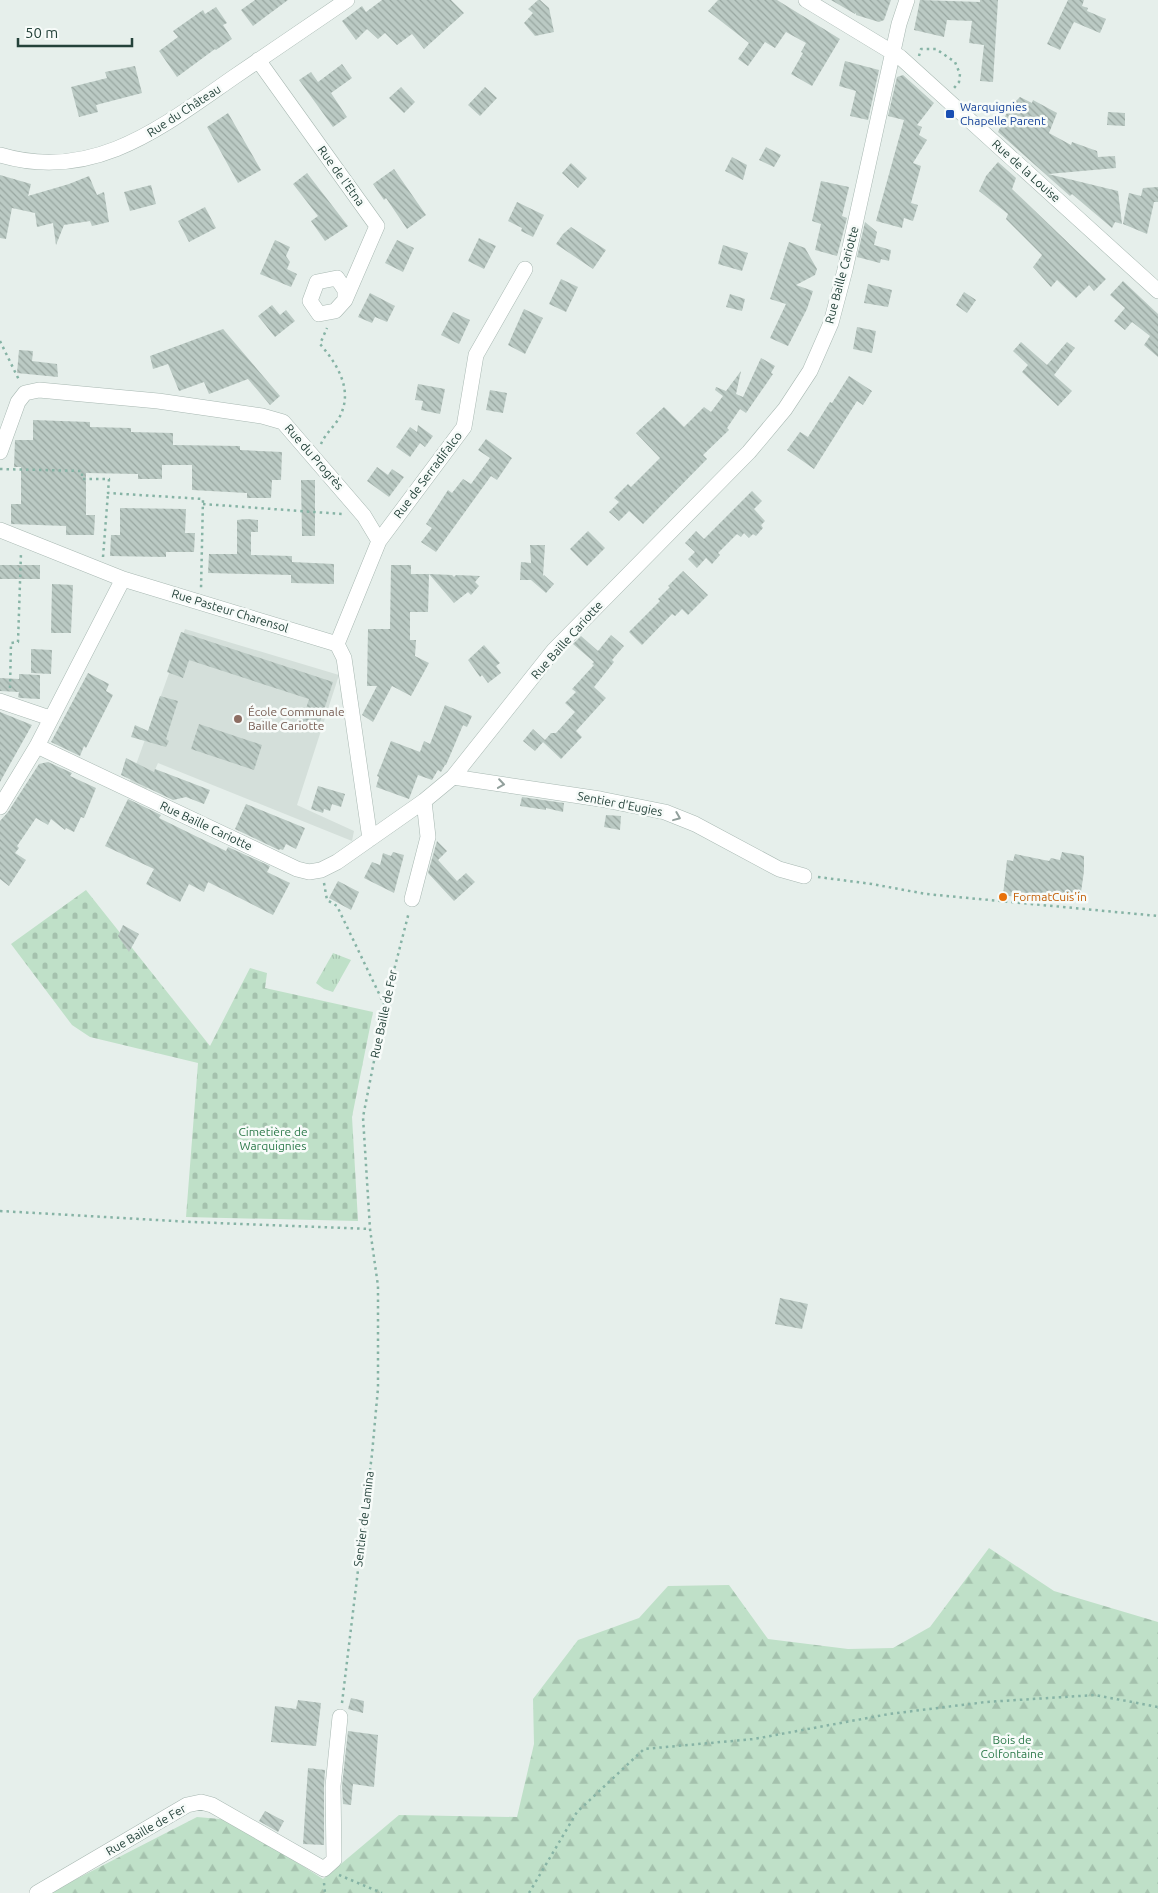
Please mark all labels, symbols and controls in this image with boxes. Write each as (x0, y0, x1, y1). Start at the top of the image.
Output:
scale bar (18, 15, 131, 47)
text: 50 m (25, 24, 58, 41)
street label: Rue du Château (145, 82, 223, 139)
place label: Warquignies Chapelle Parent (960, 100, 1046, 127)
marker: Warquignies Chapelle Parent (944, 108, 956, 120)
street label: Rue de la Louise (990, 137, 1063, 205)
street label: Rue de l'Etna (315, 143, 367, 208)
street label: Rue Baille Cariotte (822, 225, 861, 325)
street label: Rue du Progrès (282, 421, 346, 492)
street label: Rue de Serradifalco (391, 429, 464, 520)
street label: Rue Pasteur Charensol (170, 587, 290, 634)
street label: Rue Baille Cariotte (528, 598, 605, 681)
place label: École Communale Baille Cariotte (248, 705, 345, 732)
marker: École Communale Baille Cariotte (232, 713, 244, 725)
one-way arrow (497, 778, 505, 789)
street label: Sentier d'Eugies (576, 789, 664, 818)
street label: Rue Baille Cariotte (158, 798, 254, 853)
one-way arrow (672, 811, 681, 822)
place label: FormatCuis'in (1013, 890, 1087, 903)
marker: FormatCuis'in (997, 891, 1009, 903)
street label: Rue Baille de Fer (368, 968, 399, 1059)
park label: Cimetière de Warquignies (238, 1125, 308, 1152)
street label: Sentier de Lamina (351, 1470, 376, 1568)
park label: Bois de Colfontaine (980, 1733, 1044, 1760)
street label: Rue Baille de Fer (104, 1801, 188, 1858)

